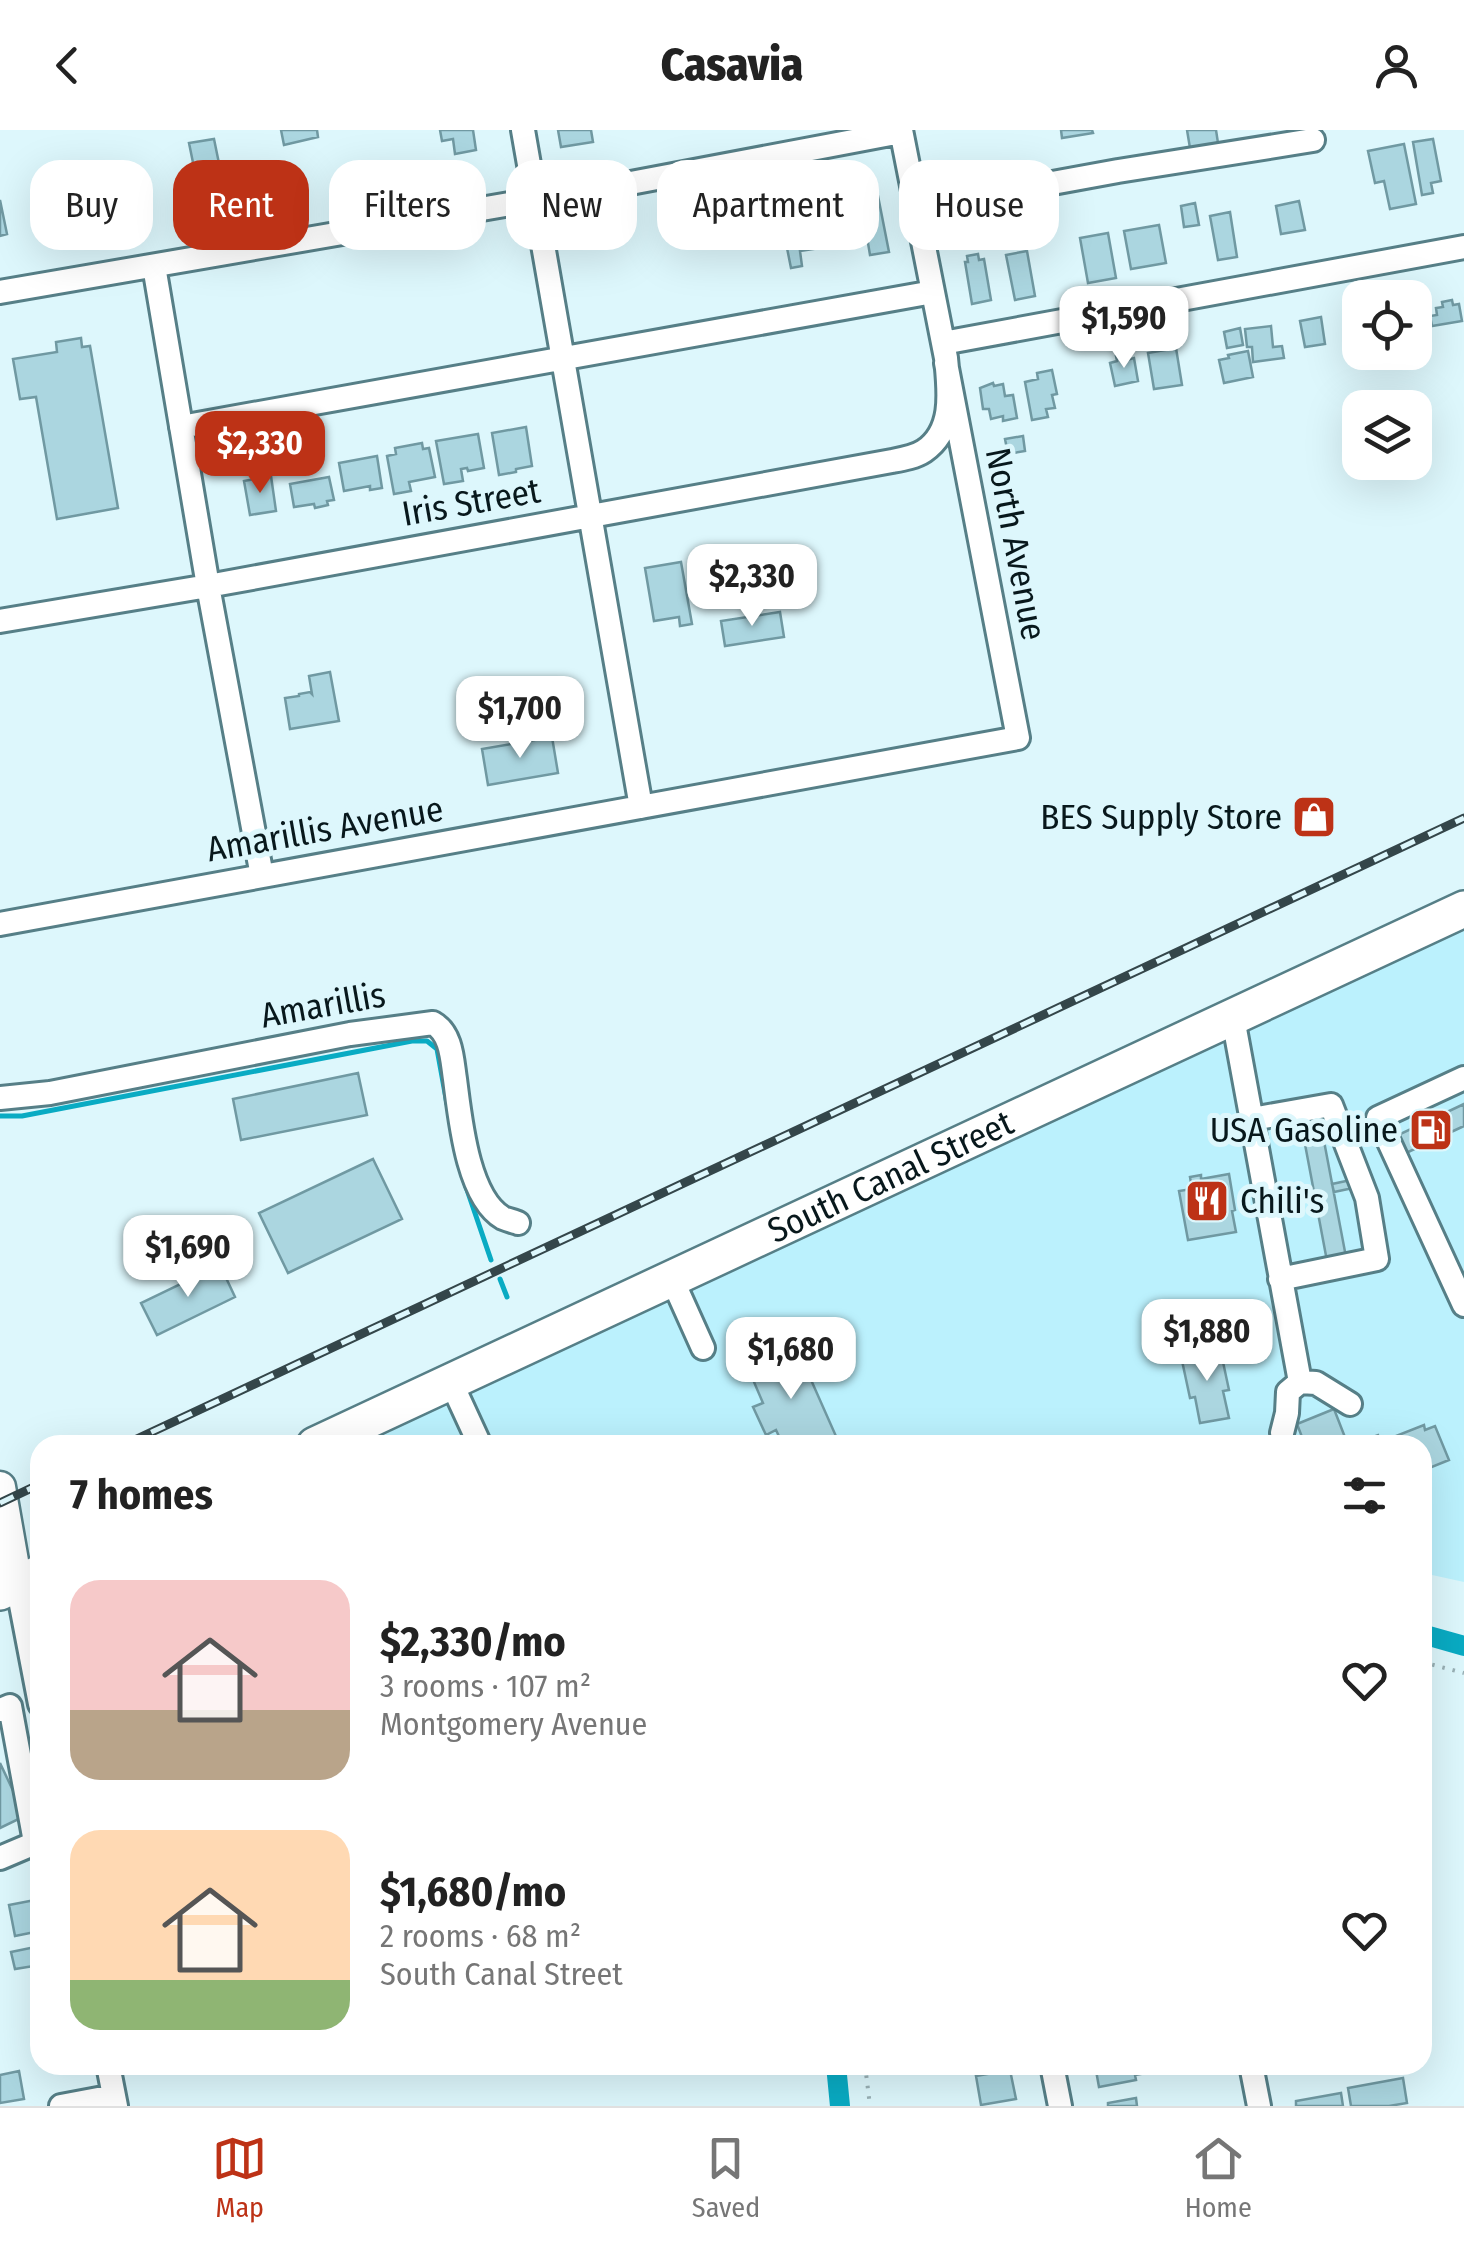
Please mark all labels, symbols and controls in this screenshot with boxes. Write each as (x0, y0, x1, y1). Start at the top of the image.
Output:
icon: back (40, 38, 95, 93)
text: Casavia (661, 38, 803, 92)
icon: person (1369, 38, 1424, 93)
chip: Buy (30, 160, 153, 250)
chip: Rent (173, 160, 309, 250)
chip: Filters (329, 160, 486, 250)
chip: New (506, 160, 637, 250)
chip: Apartment (657, 160, 879, 250)
chip: House (899, 160, 1059, 250)
map controls (1342, 280, 1432, 480)
button: locate (1342, 280, 1432, 370)
pin: $1,590 (1043, 286, 1205, 371)
text: $1,590 (1081, 299, 1167, 337)
button: layers (1342, 390, 1432, 480)
pin: $2,330 (179, 411, 341, 496)
text: $2,330 (217, 424, 303, 462)
street label: North Avenue (977, 444, 1055, 644)
street label: Iris Street (399, 469, 544, 535)
pin: $2,330 (671, 544, 833, 629)
text: $2,330 (709, 557, 795, 595)
pin: $1,700 (439, 676, 601, 761)
text: $1,700 (478, 689, 562, 727)
street label: Amarillis Avenue (204, 788, 446, 870)
shop icon: BES Supply Store (1291, 794, 1337, 840)
place label: BES Supply Store (1040, 796, 1282, 838)
street label: Amarillis (257, 973, 389, 1037)
street label: South Canal Street (761, 1101, 1020, 1252)
fuel station icon: USA Gasoline (1408, 1107, 1454, 1153)
place label: USA Gasoline (1210, 1109, 1398, 1151)
restaurant icon: Chili's (1184, 1178, 1230, 1224)
place label: Chili's (1240, 1180, 1324, 1222)
pin: $1,690 (107, 1215, 269, 1300)
text: $1,690 (145, 1228, 231, 1266)
pin: $1,880 (1126, 1299, 1288, 1384)
text: $1,880 (1164, 1312, 1250, 1350)
pin: $1,680 (710, 1317, 872, 1402)
text: $1,680 (748, 1330, 834, 1368)
icon: filters (1337, 1468, 1392, 1523)
text: 7 homes (70, 1470, 213, 1520)
text: $2,330/mo (380, 1617, 566, 1667)
icon: home (150, 1620, 270, 1740)
icon: heart (1337, 1653, 1392, 1708)
text: 3 rooms · 107 m² (380, 1667, 591, 1705)
text: Montgomery Avenue (380, 1705, 647, 1743)
text: $1,680/mo (380, 1867, 566, 1917)
icon: home (150, 1870, 270, 1990)
icon: heart (1337, 1903, 1392, 1958)
text: 2 rooms · 68 m² (380, 1917, 581, 1955)
text: South Canal Street (380, 1955, 623, 1993)
tab: Map (212, 2131, 267, 2224)
tab: Saved (692, 2131, 760, 2224)
tab: Home (1185, 2131, 1252, 2224)

